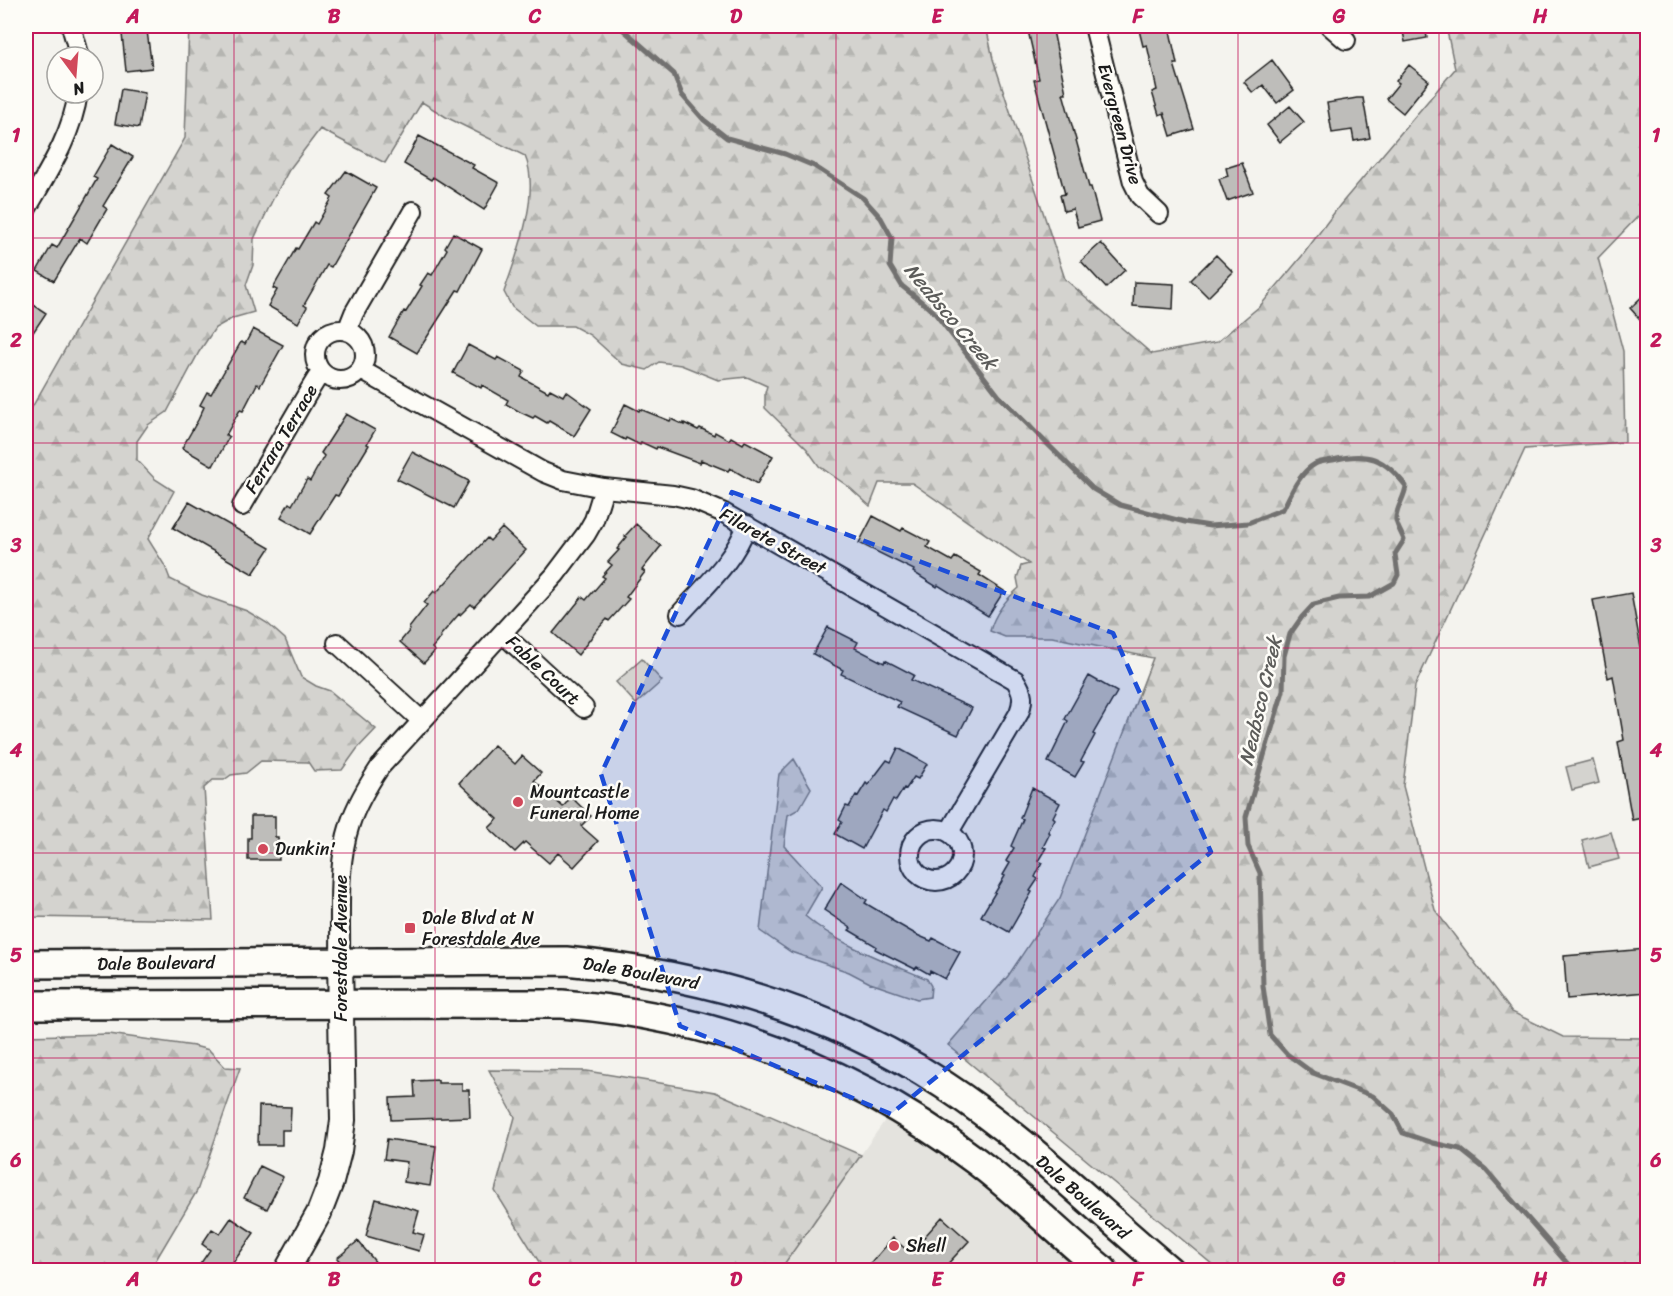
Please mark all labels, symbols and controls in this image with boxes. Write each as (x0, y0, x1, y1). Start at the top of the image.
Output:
text: A (125, 0, 140, 34)
text: B (328, 0, 341, 34)
text: C (528, 0, 542, 34)
text: D (730, 0, 743, 34)
text: E (931, 0, 944, 34)
text: F (1132, 0, 1145, 34)
text: G (1332, 0, 1346, 34)
text: H (1532, 0, 1548, 34)
north arrow (45, 45, 105, 105)
street label: Evergreen Drive (1088, 60, 1152, 188)
text: N (69, 73, 89, 105)
text: 1 (12, 118, 21, 153)
text: 1 (1652, 118, 1661, 153)
water label: Neabsco Creek (895, 255, 1008, 380)
text: 2 (9, 323, 22, 358)
text: 2 (1649, 323, 1662, 358)
street label: Ferrara Terrace (236, 378, 327, 500)
street label: Filarete Street (714, 498, 833, 584)
text: 3 (10, 528, 22, 563)
text: 3 (1650, 528, 1662, 563)
street label: Fable Court (498, 627, 588, 713)
water label: Neabsco Creek (1229, 631, 1293, 769)
text: 4 (9, 733, 23, 768)
text: 4 (1649, 733, 1663, 768)
place label: Mountcastle Funeral Home (530, 776, 640, 829)
marker: Mountcastle Funeral Home (511, 795, 525, 809)
place label: Dunkin' (275, 833, 336, 865)
marker: Dunkin' (256, 842, 270, 856)
street label: Forestdale Avenue (325, 875, 357, 1021)
place label: Dale Blvd at N Forestdale Ave (422, 902, 540, 955)
marker: Dale Blvd at N Forestdale Ave (403, 921, 417, 935)
text: 5 (10, 938, 22, 973)
text: 5 (1650, 938, 1662, 973)
street label: Dale Boulevard (97, 946, 217, 980)
street label: Dale Boulevard (580, 947, 703, 999)
text: 6 (9, 1143, 22, 1178)
text: 6 (1649, 1143, 1662, 1178)
street label: Dale Boulevard (1028, 1146, 1139, 1249)
place label: Shell (906, 1230, 947, 1262)
marker: Shell (887, 1239, 901, 1253)
text: A (125, 1262, 140, 1296)
text: B (328, 1262, 341, 1296)
text: C (528, 1262, 542, 1296)
text: D (730, 1262, 743, 1296)
text: E (931, 1262, 944, 1296)
text: F (1132, 1262, 1145, 1296)
text: G (1332, 1262, 1346, 1296)
text: H (1532, 1262, 1548, 1296)

